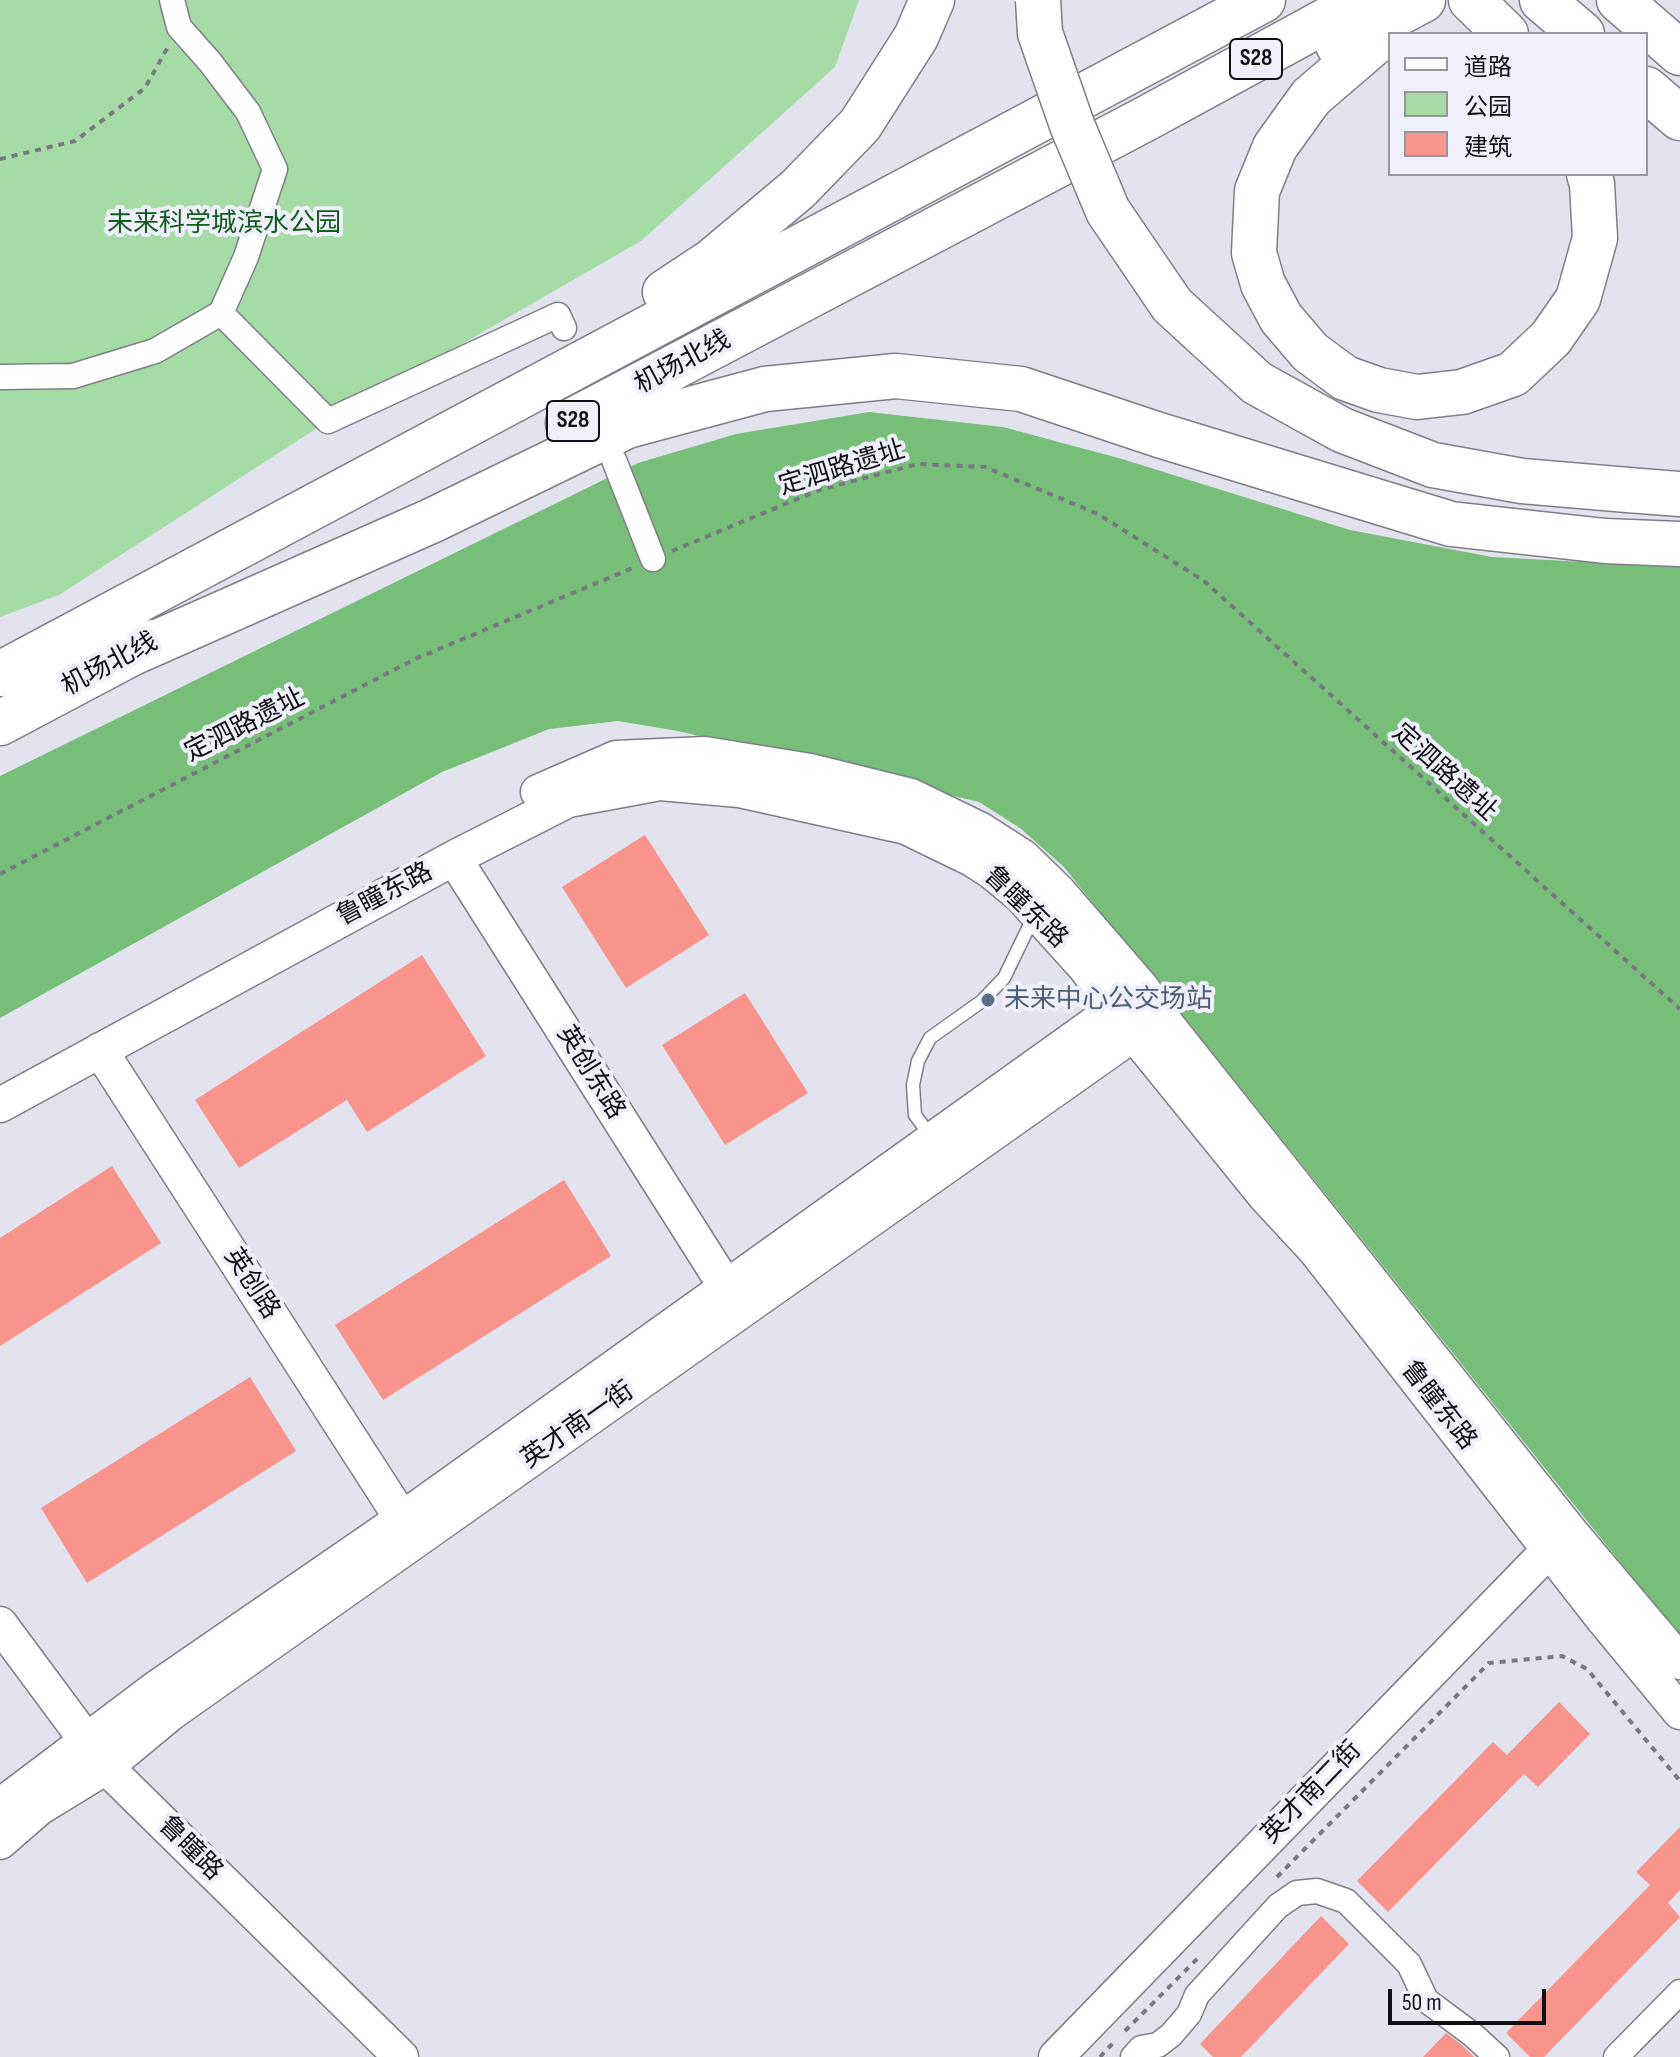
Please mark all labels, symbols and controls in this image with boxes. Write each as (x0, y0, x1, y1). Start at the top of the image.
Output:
legend (1388, 32, 1648, 176)
road number: S28 (1230, 39, 1282, 79)
text: 道路 (1464, 53, 1512, 82)
text: 公园 (1464, 93, 1512, 122)
text: 建筑 (1464, 133, 1512, 162)
park label: 未来科学城滨水公园 (107, 208, 341, 240)
street label: 机场北线 (630, 325, 736, 401)
road number: S28 (547, 401, 599, 441)
street label: 定泗路遗址 (775, 435, 909, 503)
street label: 机场北线 (57, 627, 163, 703)
street label: 定泗路遗址 (180, 683, 310, 769)
street label: 定泗路遗址 (1385, 718, 1503, 828)
street label: 鲁瞳东路 (332, 857, 438, 933)
street label: 鲁瞳东路 (977, 861, 1073, 955)
place label: 未来中心公交场站 (1004, 984, 1212, 1016)
marker: 未来中心公交场站 (979, 991, 997, 1009)
street label: 英创东路 (549, 1021, 631, 1125)
street label: 英创路 (217, 1243, 285, 1325)
street label: 鲁瞳东路 (1394, 1355, 1482, 1457)
street label: 英才南一街 (516, 1376, 640, 1476)
street label: 英才南二街 (1256, 1735, 1368, 1851)
street label: 鲁瞳路 (151, 1810, 229, 1888)
scale bar (1392, 1973, 1550, 2023)
text: 50 m (1402, 1988, 1442, 2017)

